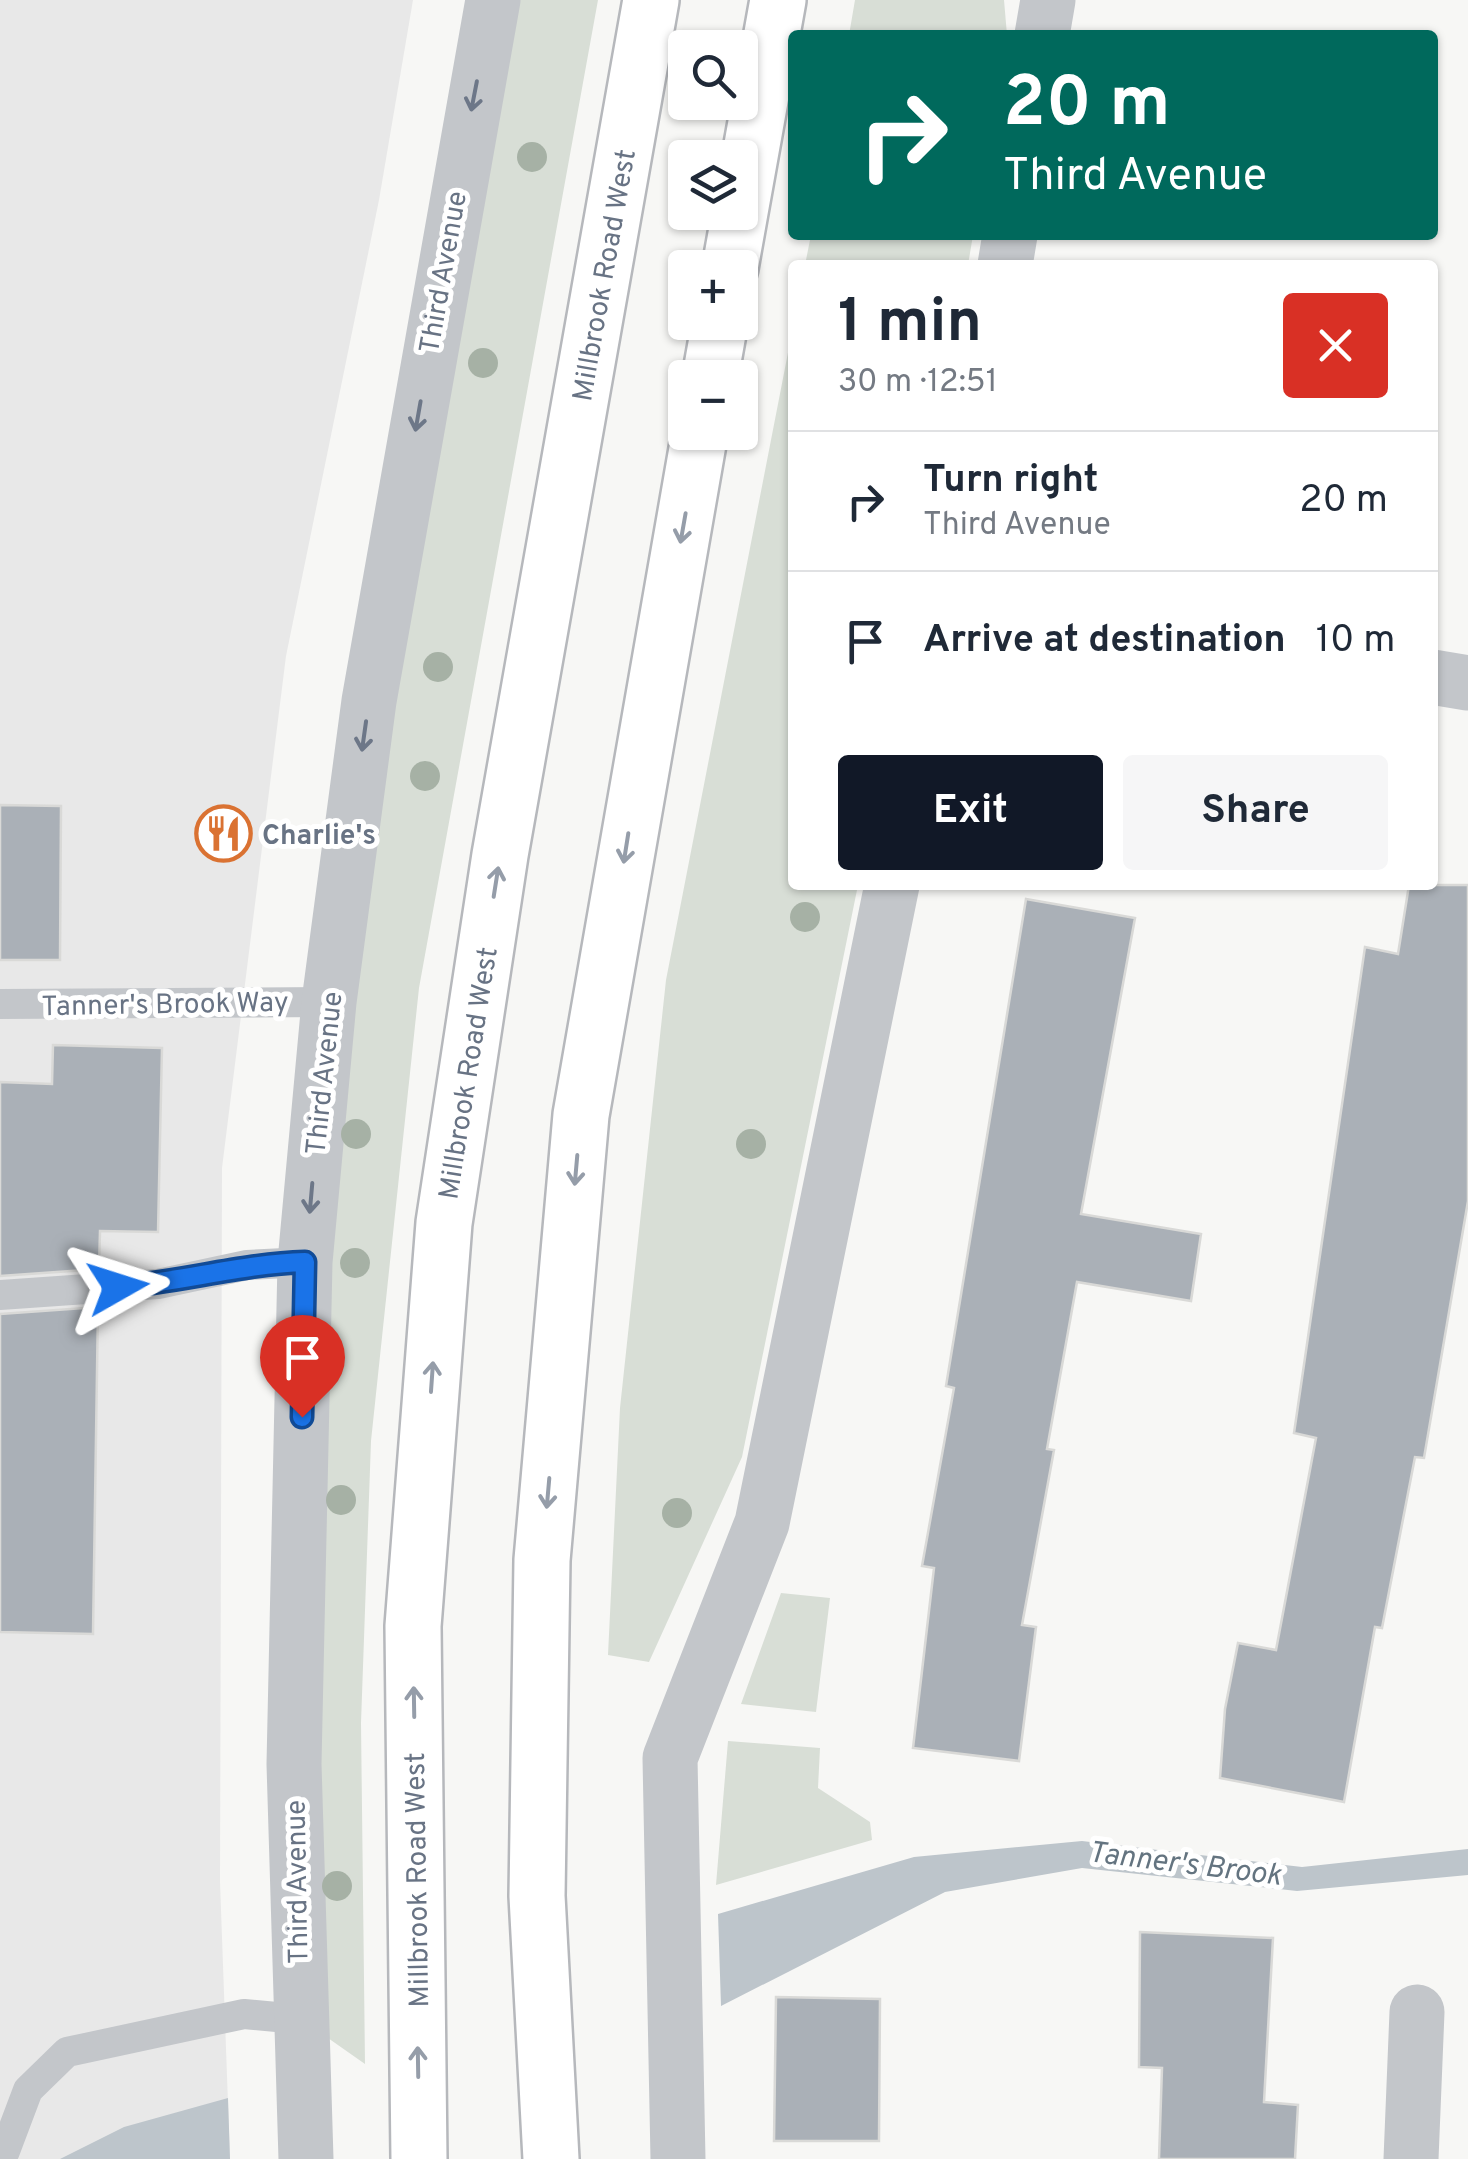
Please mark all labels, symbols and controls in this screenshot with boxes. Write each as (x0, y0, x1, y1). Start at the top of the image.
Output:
map controls (668, 30, 758, 450)
button: search (668, 30, 758, 120)
text: 20 m (1003, 62, 1171, 151)
icon: right (838, 70, 968, 200)
one-way arrow (464, 79, 483, 111)
button: layers (668, 140, 758, 230)
street label: Millbrook Road West (566, 147, 646, 404)
text: Third Avenue (1003, 149, 1267, 206)
street label: Third Avenue (413, 189, 477, 357)
button: + (668, 250, 758, 340)
text: 1 min (838, 287, 982, 363)
button: close (1283, 293, 1388, 398)
button: − (668, 360, 758, 450)
text: 30 m · 12:51 (838, 363, 998, 403)
one-way arrow (408, 399, 427, 431)
text: Turn right (923, 457, 1098, 506)
icon: right (838, 474, 893, 529)
text: 20 m (1299, 477, 1388, 526)
text: Third Avenue (923, 506, 1111, 546)
one-way arrow (673, 512, 692, 544)
icon: arrive (838, 614, 893, 669)
text: Arrive at destination (923, 617, 1286, 666)
text: 10 m (1316, 617, 1396, 666)
one-way arrow (355, 720, 373, 752)
button: Exit (838, 755, 1103, 870)
button: Share (1123, 755, 1388, 870)
restaurant icon: Charlie's (193, 804, 253, 864)
place label: Charlie's (262, 819, 376, 855)
one-way arrow (616, 832, 635, 864)
one-way arrow (487, 866, 506, 898)
street label: Millbrook Road West (432, 945, 508, 1202)
street label: Tanner's Brook Way (41, 986, 289, 1026)
street label: Third Avenue (300, 990, 352, 1157)
one-way arrow (567, 1153, 586, 1185)
one-way arrow (301, 1182, 320, 1214)
position arrow (66, 1235, 170, 1339)
pin (260, 1315, 345, 1418)
icon: arrive (275, 1330, 330, 1385)
one-way arrow (423, 1362, 442, 1394)
one-way arrow (539, 1477, 558, 1509)
one-way arrow (404, 1686, 424, 1718)
street label: Millbrook Road West (399, 1752, 439, 2008)
street label: Third Avenue (280, 1800, 318, 1964)
water label: Tanner's Brook (1086, 1835, 1284, 1896)
one-way arrow (408, 2046, 428, 2078)

